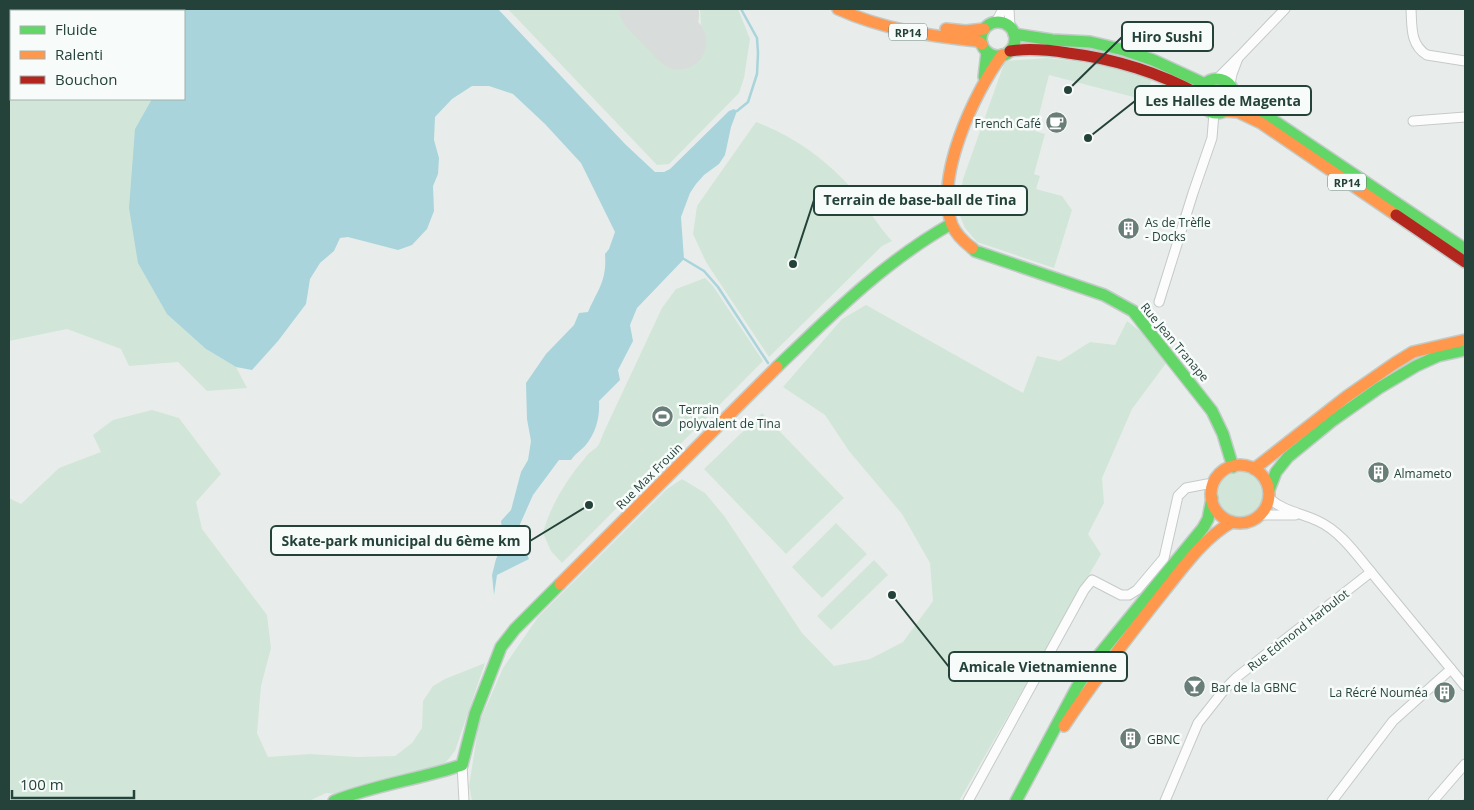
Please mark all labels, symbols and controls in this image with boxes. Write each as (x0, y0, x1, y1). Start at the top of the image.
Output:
legend (10, 10, 185, 100)
text: Fluide (55, 19, 97, 39)
callout: Hiro Sushi (1122, 22, 1213, 51)
road number: RP14 (889, 24, 927, 41)
text: Hiro Sushi (1132, 27, 1203, 46)
text: Ralenti (55, 44, 103, 64)
text: Bouchon (55, 69, 118, 89)
callout: Les Halles de Magenta (1135, 86, 1311, 115)
text: Les Halles de Magenta (1145, 91, 1301, 110)
cafe icon: French Café (1045, 111, 1069, 135)
place label: French Café (975, 115, 1041, 132)
road number: RP14 (1328, 173, 1366, 190)
callout: Terrain de base-ball de Tina (814, 186, 1027, 215)
text: Terrain de base-ball de Tina (824, 190, 1016, 209)
place label: As de Trèfle - Docks (1145, 214, 1211, 245)
building icon: As de Trèfle - Docks (1117, 217, 1141, 241)
street label: Rue Jean Tranape (1137, 299, 1213, 385)
place label: Terrain polyvalent de Tina (679, 401, 781, 432)
sports icon: Terrain polyvalent de Tina (651, 404, 675, 428)
street label: Rue Max Frouin (612, 439, 686, 513)
building icon: Almameto (1366, 461, 1390, 485)
place label: Almameto (1394, 465, 1452, 482)
callout: Skate-park municipal du 6ème km (271, 526, 530, 555)
text: Skate-park municipal du 6ème km (282, 531, 520, 550)
street label: Rue Edmond Harbulot (1244, 585, 1352, 675)
callout: Amicale Vietnamienne (949, 652, 1127, 681)
text: Amicale Vietnamienne (959, 657, 1117, 676)
bar icon: Bar de la GBNC (1183, 675, 1207, 699)
place label: Bar de la GBNC (1211, 679, 1297, 696)
building icon: La Récré Nouméa (1432, 680, 1456, 704)
place label: La Récré Nouméa (1329, 684, 1428, 701)
building icon: GBNC (1119, 727, 1143, 751)
place label: GBNC (1147, 731, 1181, 748)
scale bar (12, 768, 135, 800)
text: 100 m (20, 774, 64, 794)

